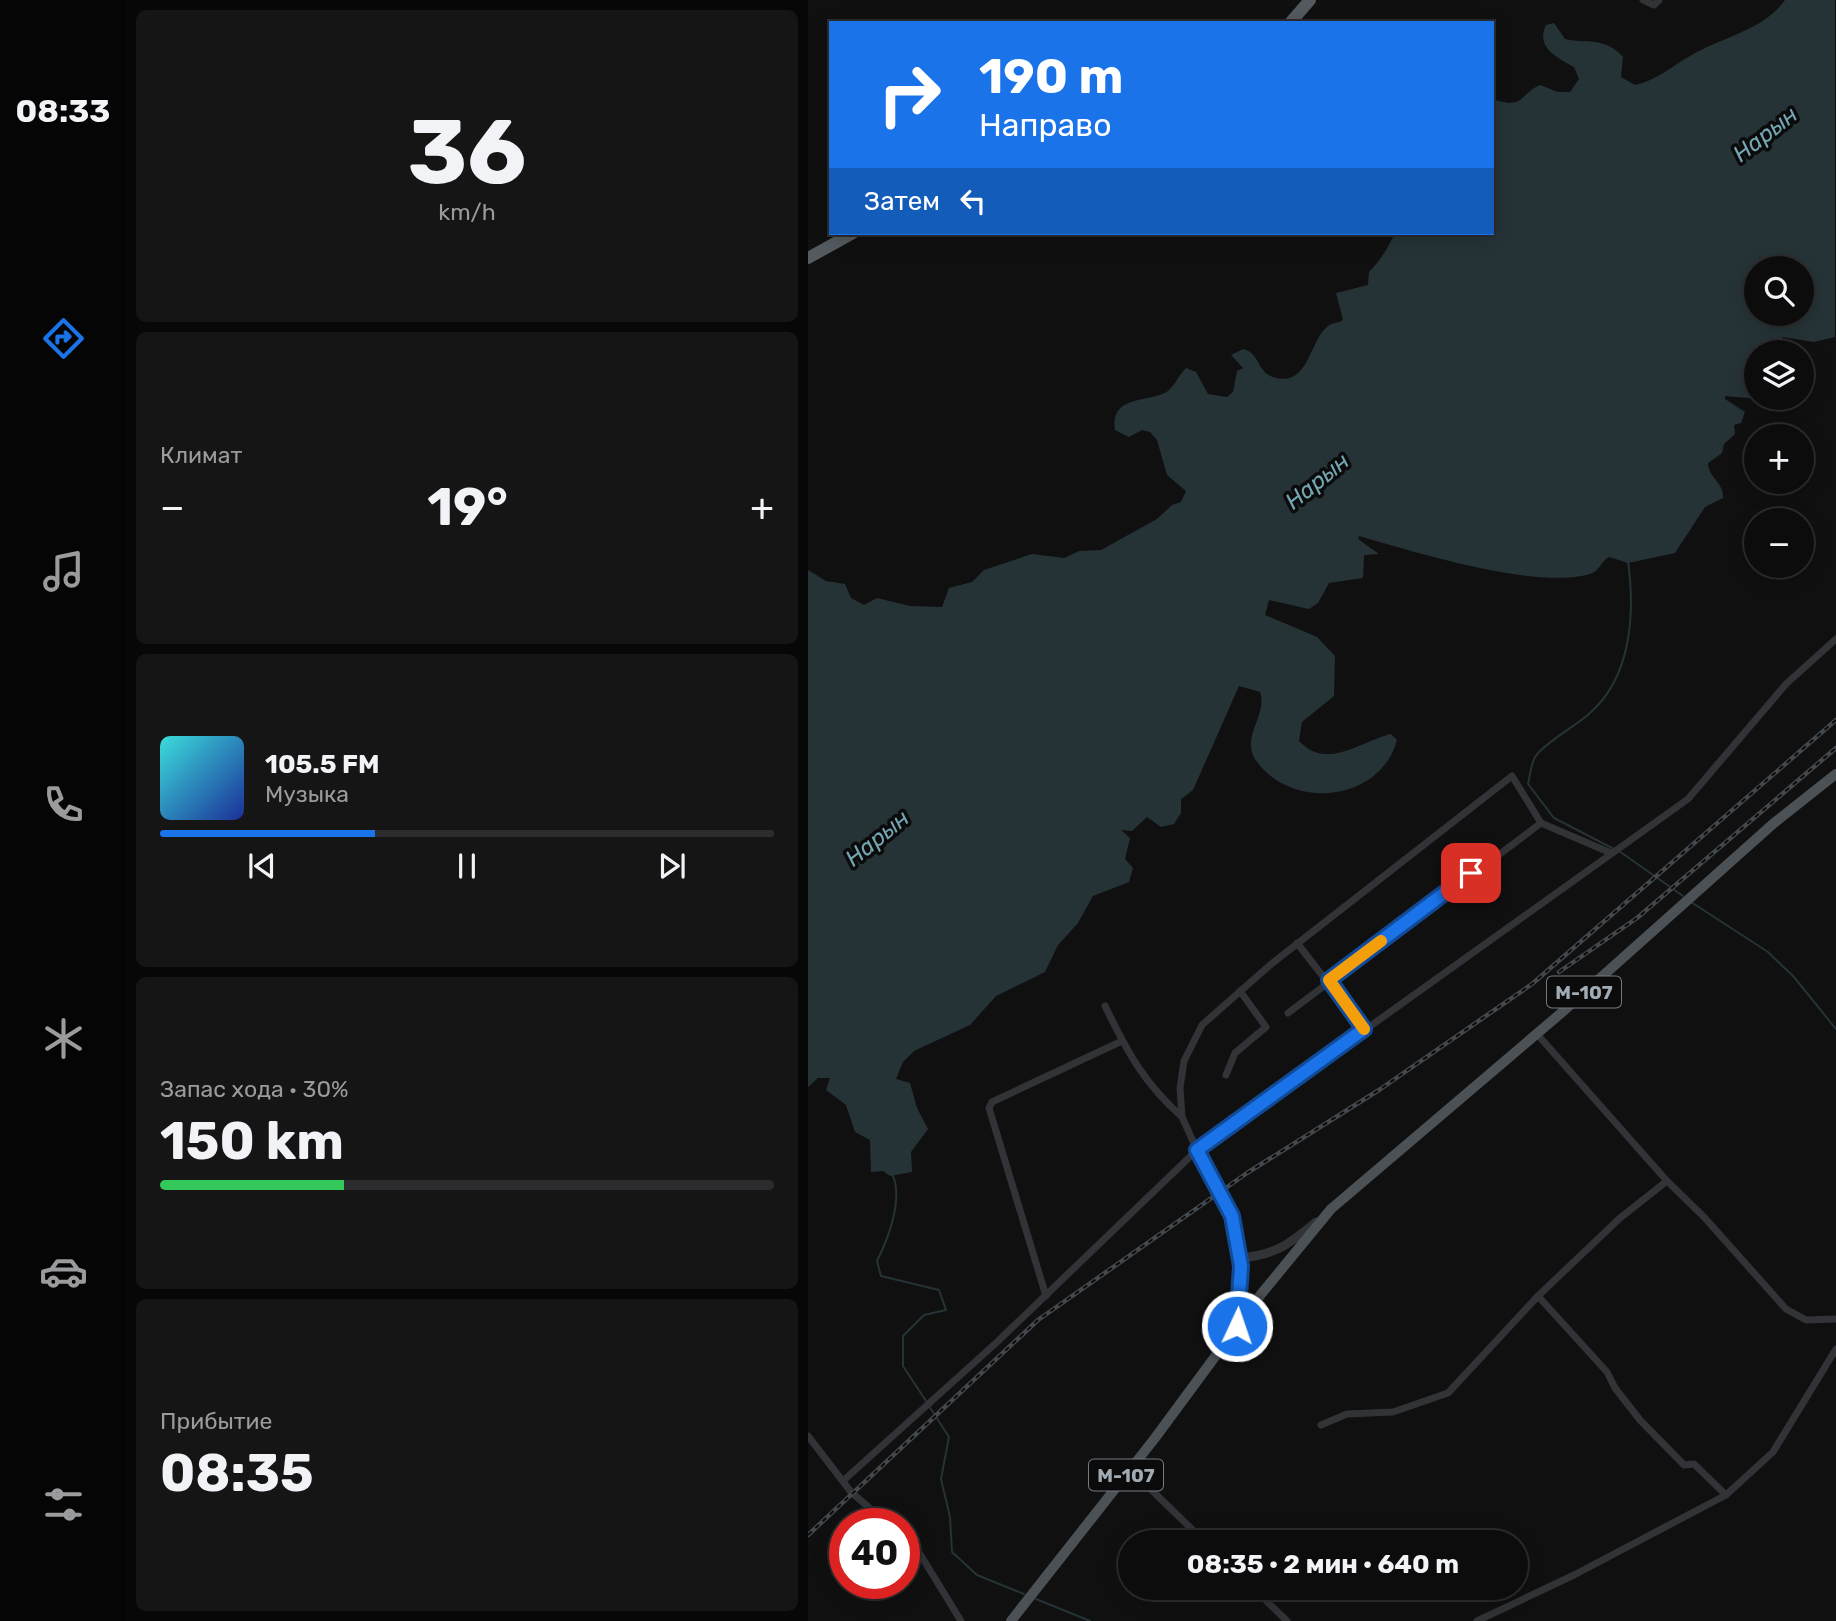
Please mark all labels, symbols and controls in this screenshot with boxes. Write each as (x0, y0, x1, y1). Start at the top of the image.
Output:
text: 190 m (979, 47, 1123, 105)
icon: right (864, 49, 955, 140)
text: 08:33 (16, 92, 110, 130)
text: 36 (407, 98, 527, 206)
water label: Нарын (1727, 100, 1803, 168)
text: Направо (979, 106, 1112, 144)
icon: left (954, 182, 992, 220)
text: Затем (864, 186, 940, 217)
text: km/h (438, 198, 496, 226)
map controls (1744, 256, 1814, 578)
button: search (1744, 256, 1814, 326)
icon: directions (39, 314, 88, 363)
button: layers (1744, 340, 1814, 410)
button: + (1744, 424, 1814, 494)
text: Климат (160, 441, 242, 469)
water label: Нарын (1279, 447, 1355, 515)
text: 19° (427, 476, 508, 538)
text: − (160, 484, 185, 530)
text: + (750, 484, 774, 530)
button: − (1744, 508, 1814, 578)
icon: music (39, 547, 88, 596)
text: 105.5 FM (265, 749, 380, 780)
icon: phone (39, 780, 88, 829)
text: Музыка (265, 780, 349, 808)
water label: Нарын (839, 804, 915, 872)
pin (1441, 843, 1501, 903)
icon: previous (243, 847, 281, 885)
icon: pause (448, 847, 486, 885)
icon: next (653, 847, 691, 885)
icon: arrive (1452, 854, 1490, 892)
road number: М-107 (1547, 976, 1621, 1008)
icon: climate (39, 1014, 88, 1063)
text: Запас хода · 30% (160, 1075, 349, 1103)
text: 150 km (160, 1110, 344, 1172)
icon: car (39, 1247, 88, 1296)
position arrow (1200, 1289, 1274, 1363)
text: Прибытие (160, 1407, 272, 1435)
text: 08:35 (160, 1442, 314, 1504)
road number: М-107 (1089, 1460, 1163, 1490)
icon: filters (39, 1480, 88, 1529)
speed limit sign: 40 (829, 1508, 920, 1599)
text: 08:35 · 2 мин · 640 m (1187, 1549, 1459, 1580)

